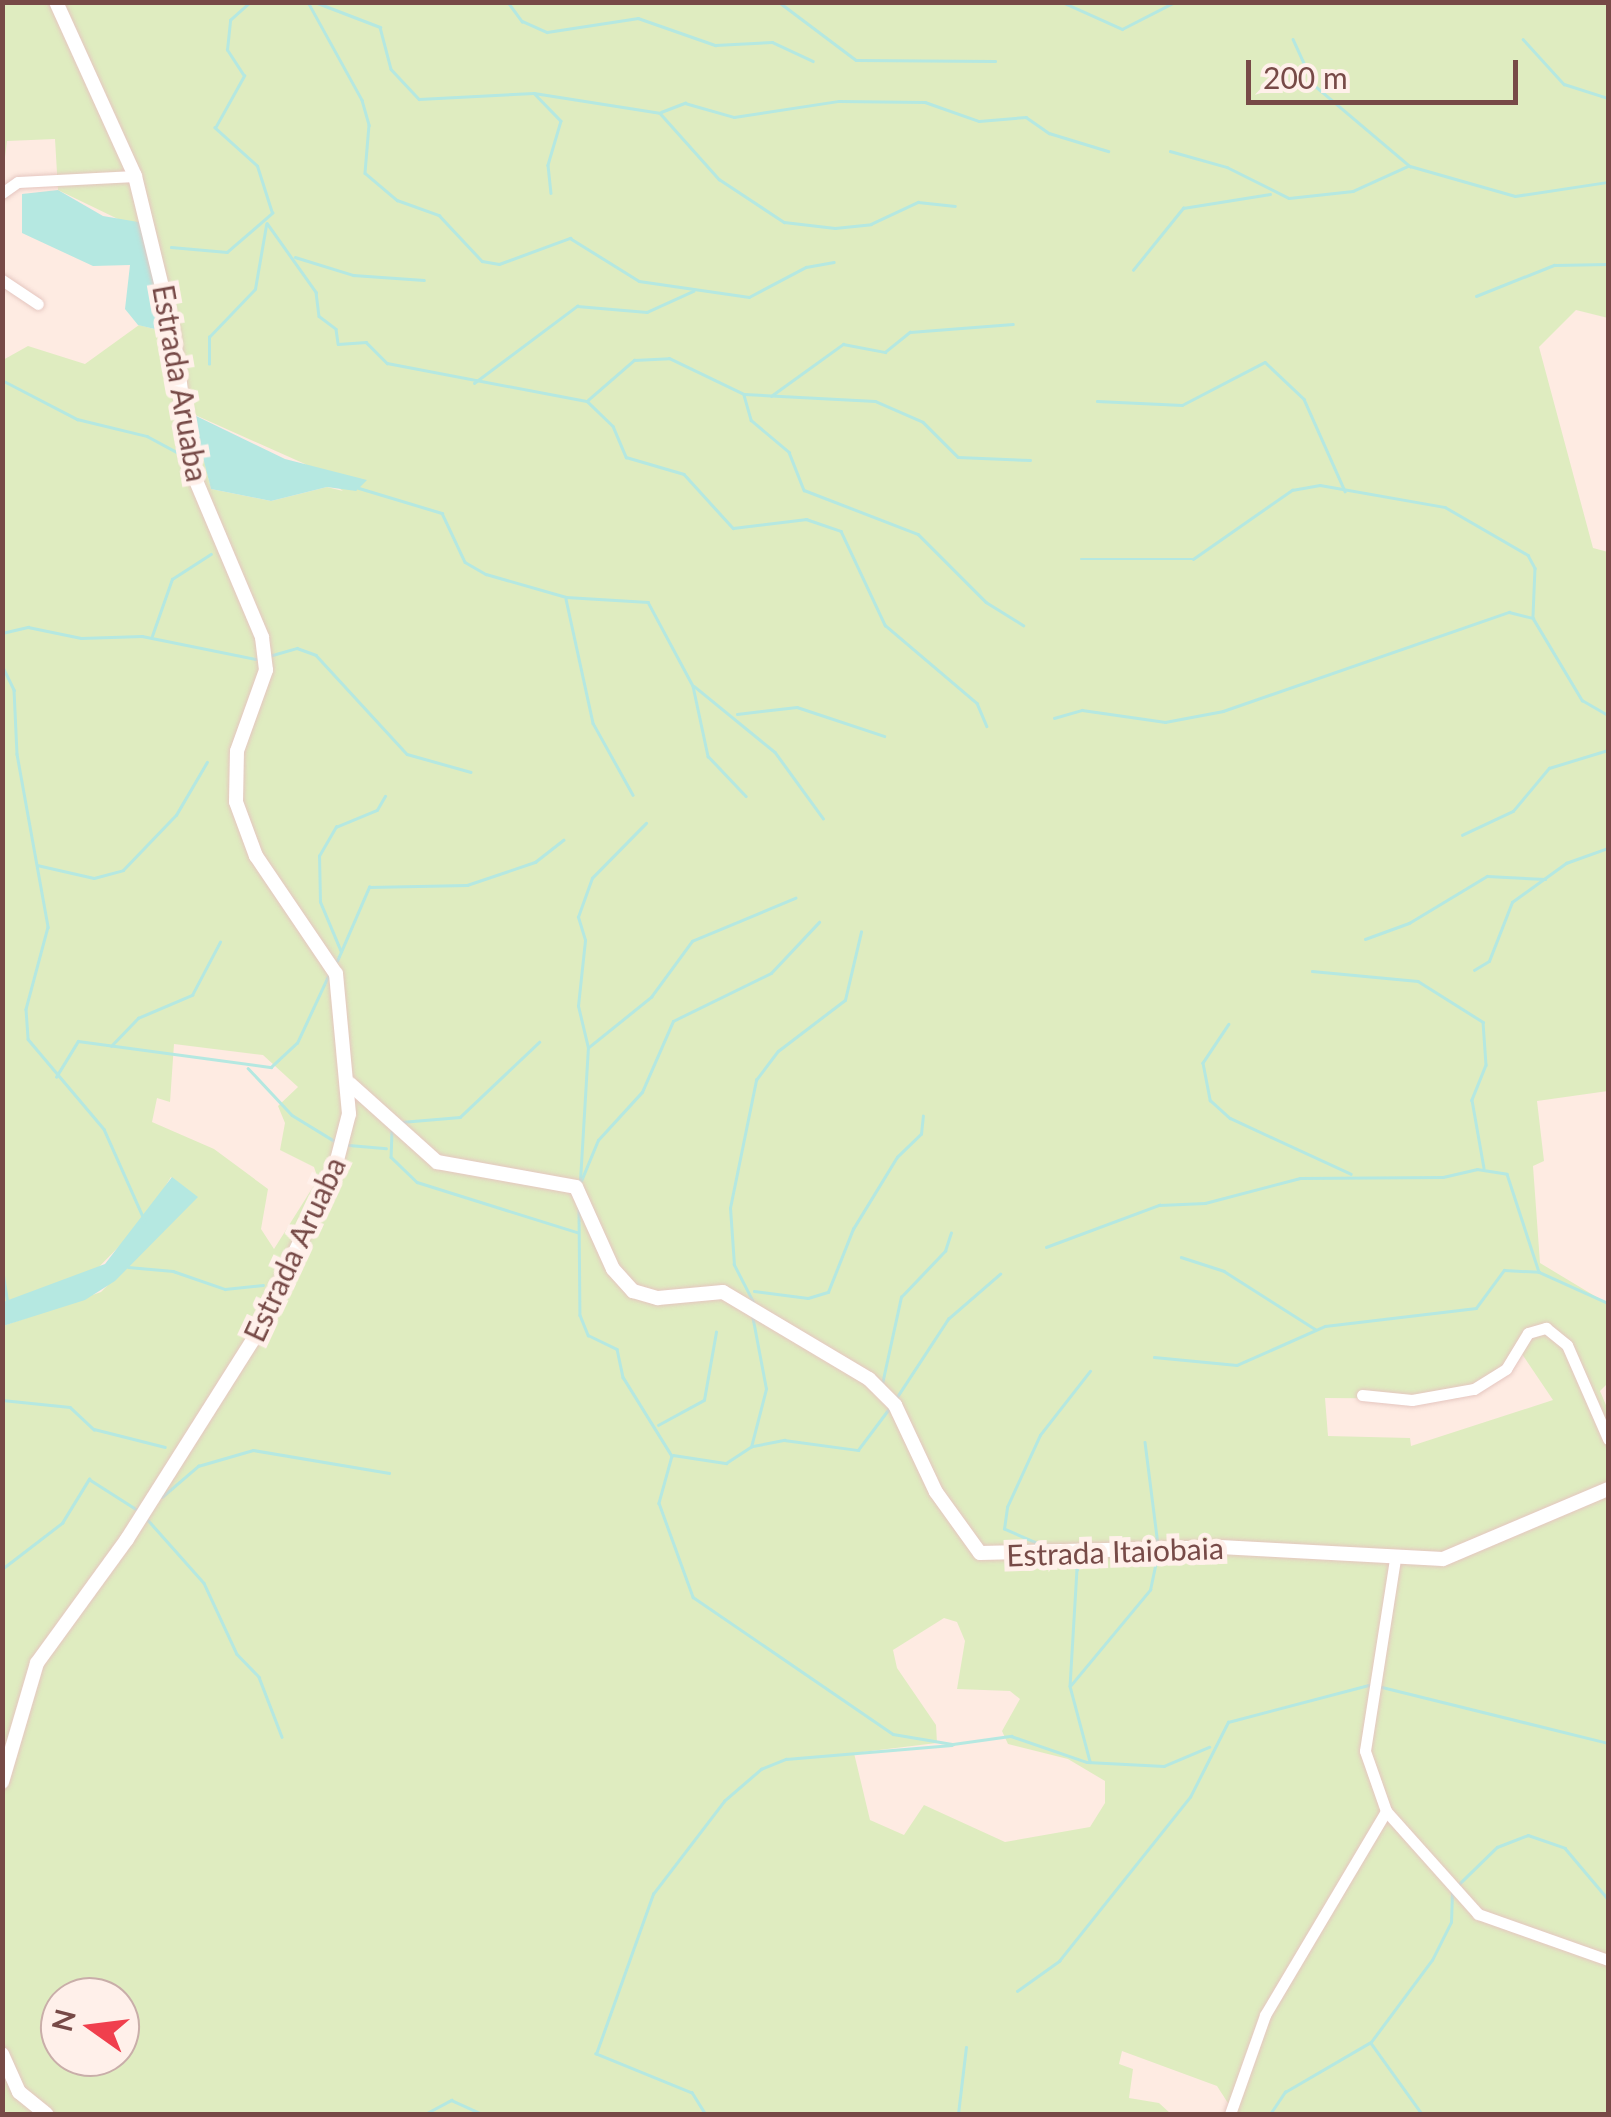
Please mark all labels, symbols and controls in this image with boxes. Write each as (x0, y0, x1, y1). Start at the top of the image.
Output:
scale bar (1251, 40, 1524, 102)
text: 200 m (1263, 59, 1348, 95)
street label: Estrada Aruaba (146, 281, 216, 485)
street label: Estrada Aruaba (235, 1151, 353, 1347)
street label: Estrada Itaiobaia (1006, 1529, 1224, 1573)
north arrow (40, 1977, 140, 2077)
text: N (44, 2006, 82, 2035)

